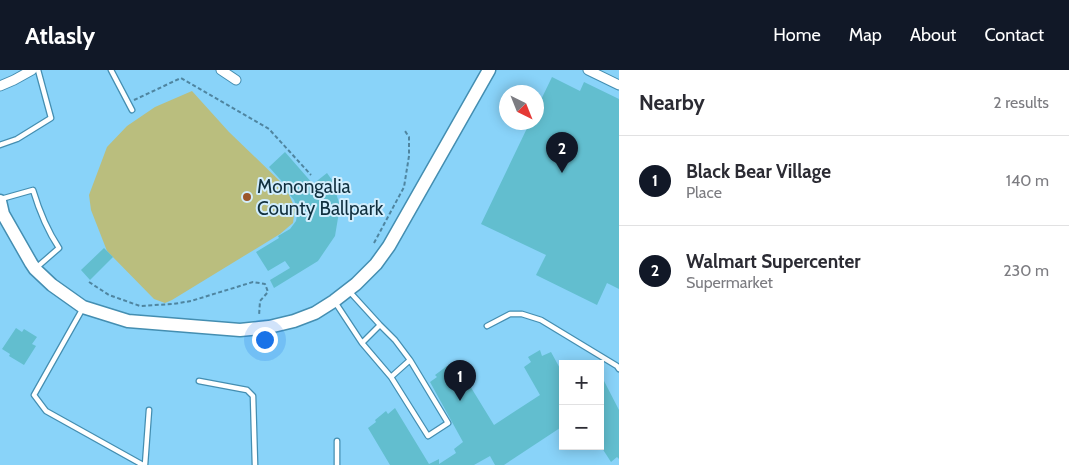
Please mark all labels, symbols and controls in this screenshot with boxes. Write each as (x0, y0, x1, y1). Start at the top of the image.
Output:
text: Atlasly (25, 21, 95, 50)
text: Home (773, 24, 821, 46)
text: Map (849, 24, 882, 46)
text: About (910, 24, 956, 46)
text: Contact (984, 24, 1044, 46)
north arrow (499, 85, 544, 130)
text: Nearby (639, 90, 705, 115)
text: 2 results (993, 93, 1049, 112)
pin: 2 (546, 132, 578, 173)
text: Black Bear Village (686, 160, 831, 183)
text: 1 (652, 171, 658, 190)
text: 140 m (1006, 171, 1049, 190)
place label: Monongalia County Ballpark (257, 175, 384, 220)
text: Place (686, 183, 722, 202)
marker: Monongalia County Ballpark (241, 191, 253, 203)
text: Walmart Supercenter (686, 250, 861, 273)
text: 2 (651, 261, 659, 280)
text: 230 m (1003, 261, 1049, 280)
text: Supermarket (686, 273, 773, 292)
your location (252, 327, 278, 353)
pin: 1 (444, 360, 476, 401)
map controls (559, 360, 604, 450)
button: + (559, 360, 604, 405)
button: − (559, 405, 604, 450)

